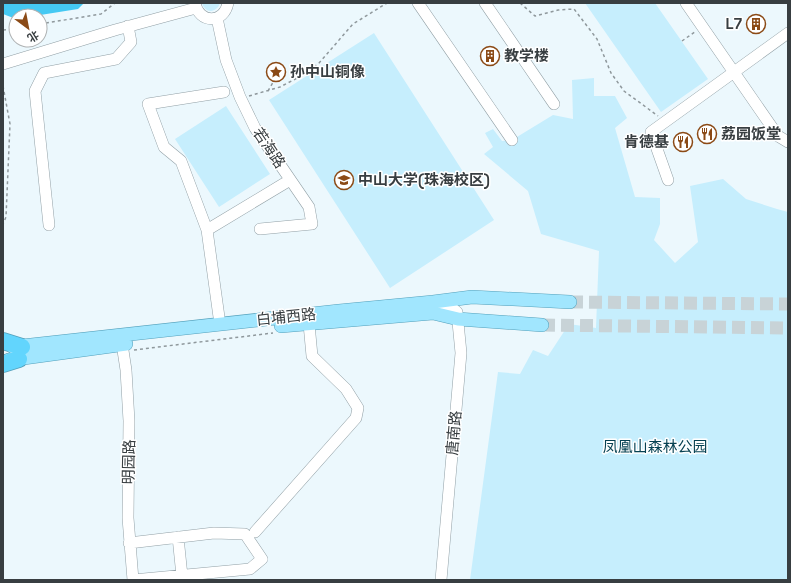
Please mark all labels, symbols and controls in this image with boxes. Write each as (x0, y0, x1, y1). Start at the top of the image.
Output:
north arrow (8, 8, 48, 48)
building icon: L7 (745, 13, 767, 35)
place label: L7 (726, 14, 742, 33)
text: 北 (25, 28, 42, 45)
building icon: 教学楼 (479, 45, 501, 67)
place label: 教学楼 (504, 46, 549, 65)
place icon: 孙中山铜像 (265, 61, 287, 83)
place label: 孙中山铜像 (290, 62, 365, 81)
restaurant icon: 荔园饭堂 (696, 123, 718, 145)
street label: 若海路 (249, 124, 290, 172)
place label: 荔园饭堂 (721, 124, 781, 143)
restaurant icon: 肯德基 (672, 131, 694, 153)
place label: 肯德基 (624, 132, 669, 151)
school or university icon: 中山大学(珠海校区) (333, 169, 355, 191)
place label: 中山大学(珠海校区) (358, 170, 490, 189)
street label: 白埔西路 (255, 304, 317, 329)
street label: 唐南路 (442, 410, 465, 456)
park label: 凤凰山森林公园 (602, 437, 708, 456)
street label: 明园路 (119, 439, 138, 485)

